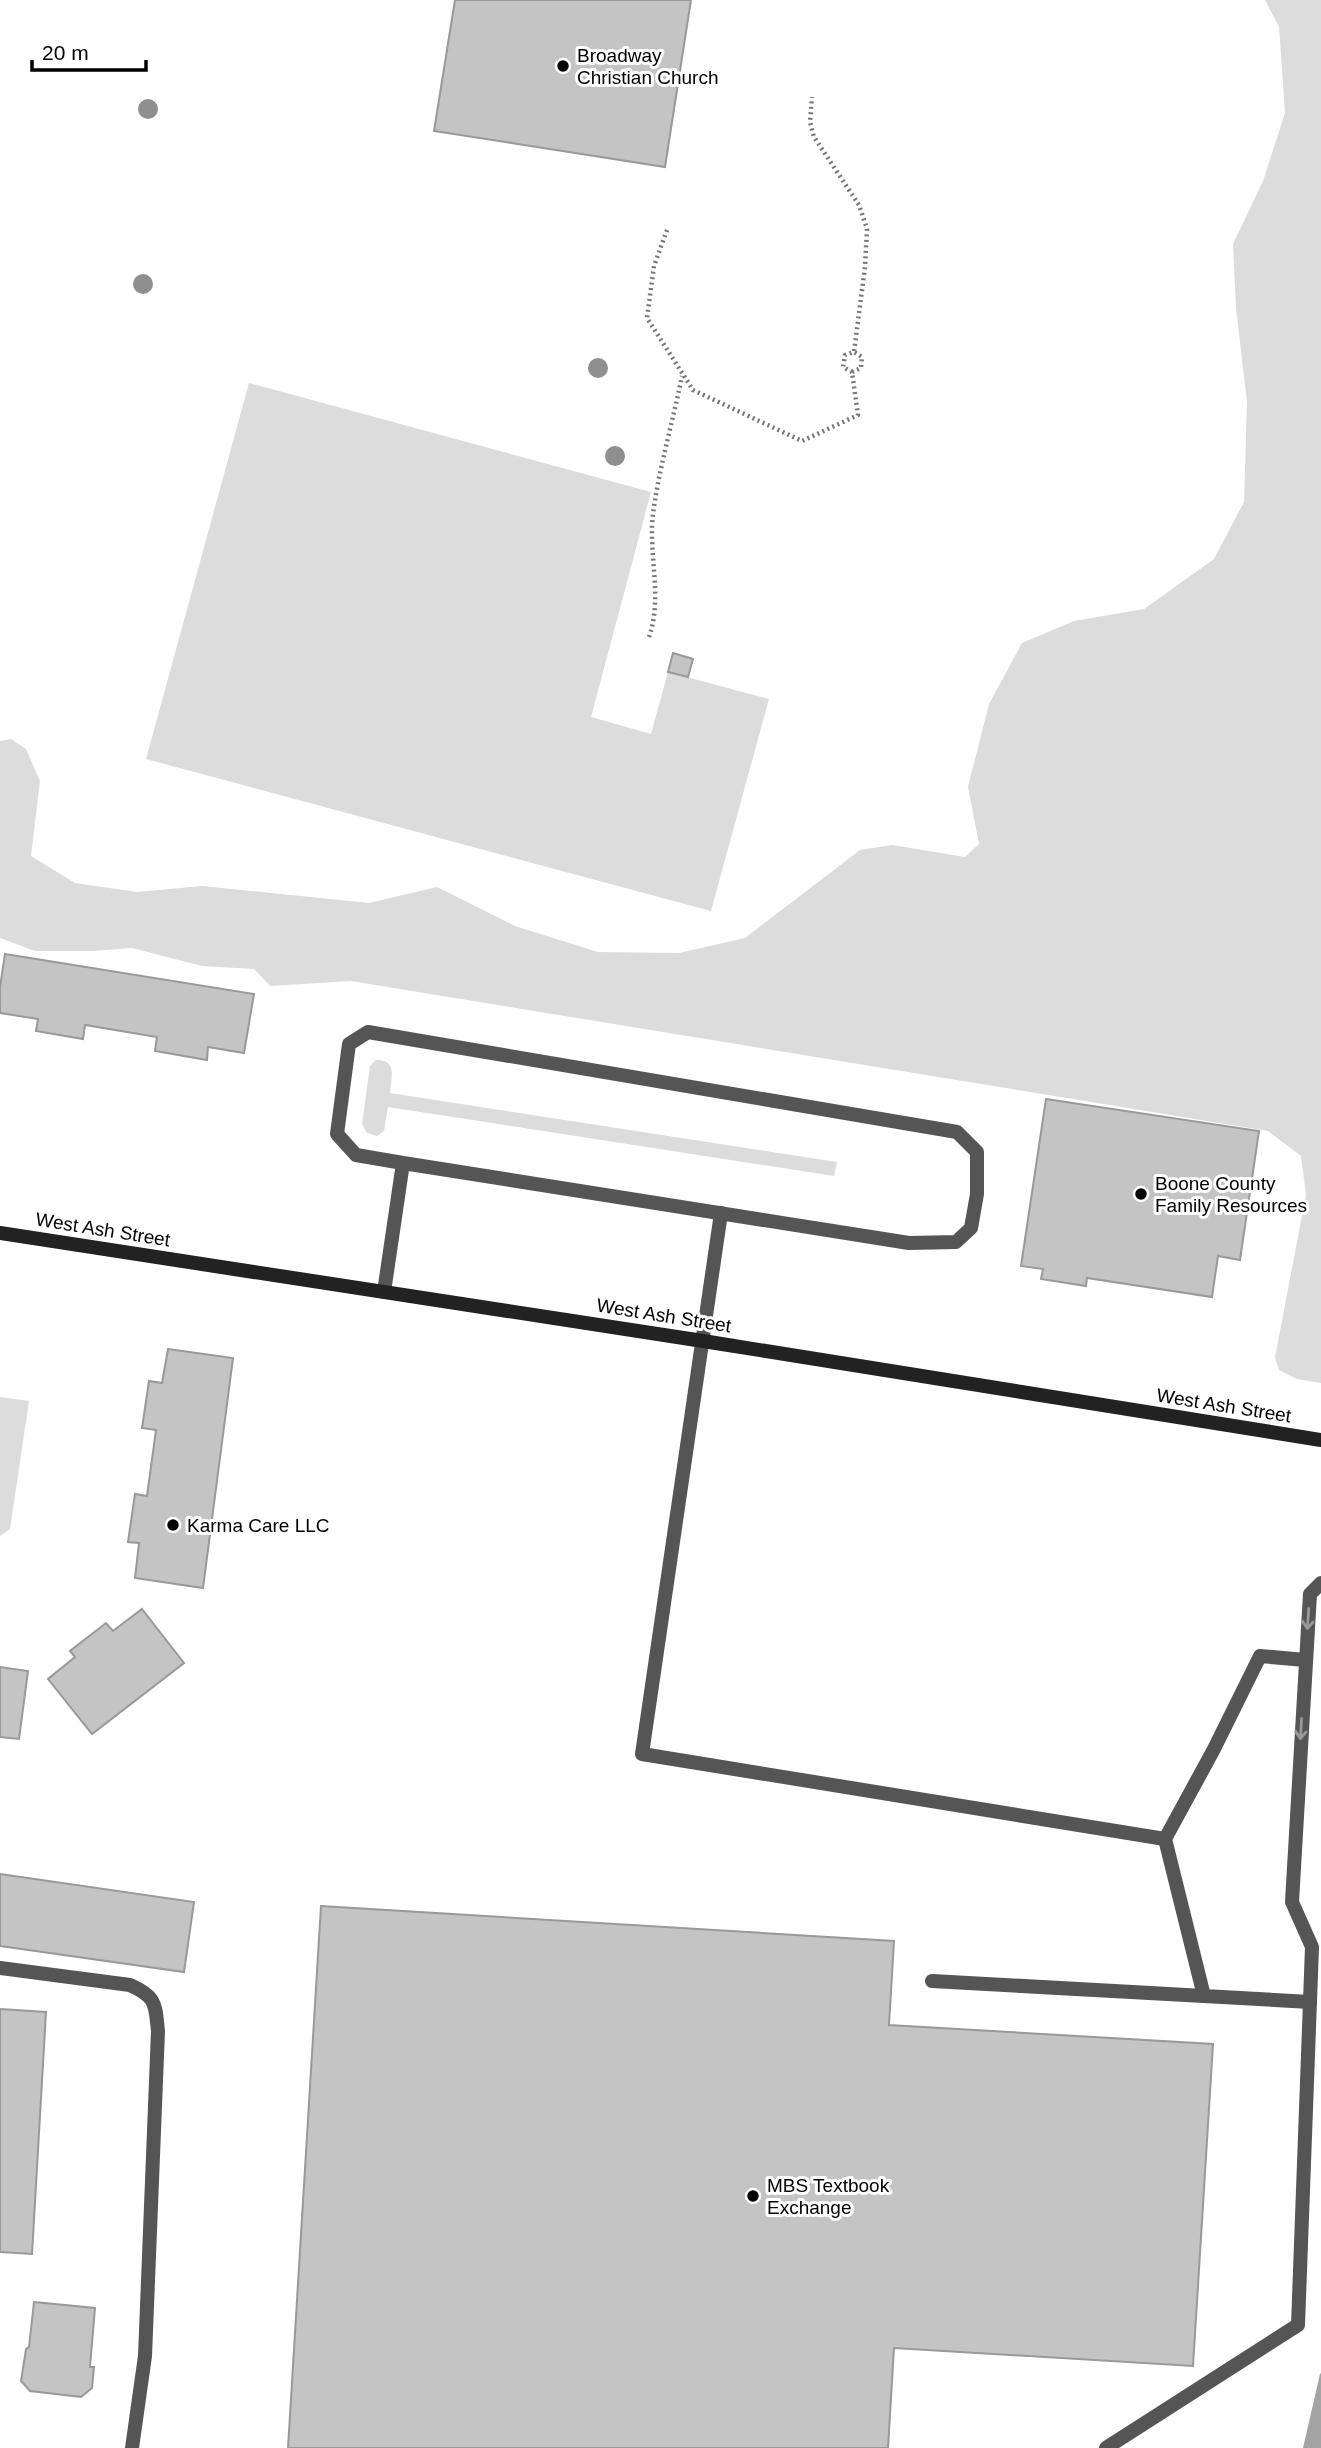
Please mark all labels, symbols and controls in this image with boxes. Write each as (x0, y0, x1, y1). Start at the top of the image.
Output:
scale bar (32, 28, 145, 72)
text: 20 m (42, 41, 89, 64)
place label: Broadway Christian Church (577, 45, 719, 88)
marker: Broadway Christian Church (555, 58, 571, 74)
place label: Boone County Family Resources (1155, 1173, 1307, 1216)
marker: Boone County Family Resources (1133, 1186, 1149, 1202)
street label: West Ash Street (34, 1208, 172, 1251)
street label: West Ash Street (595, 1294, 733, 1337)
street label: West Ash Street (1155, 1384, 1293, 1427)
place label: Karma Care LLC (187, 1515, 330, 1536)
marker: Karma Care LLC (165, 1517, 181, 1533)
one-way arrow (1301, 1607, 1314, 1630)
one-way arrow (1294, 1717, 1307, 1739)
place label: MBS Textbook Exchange (767, 2175, 890, 2218)
marker: MBS Textbook Exchange (745, 2188, 761, 2204)

